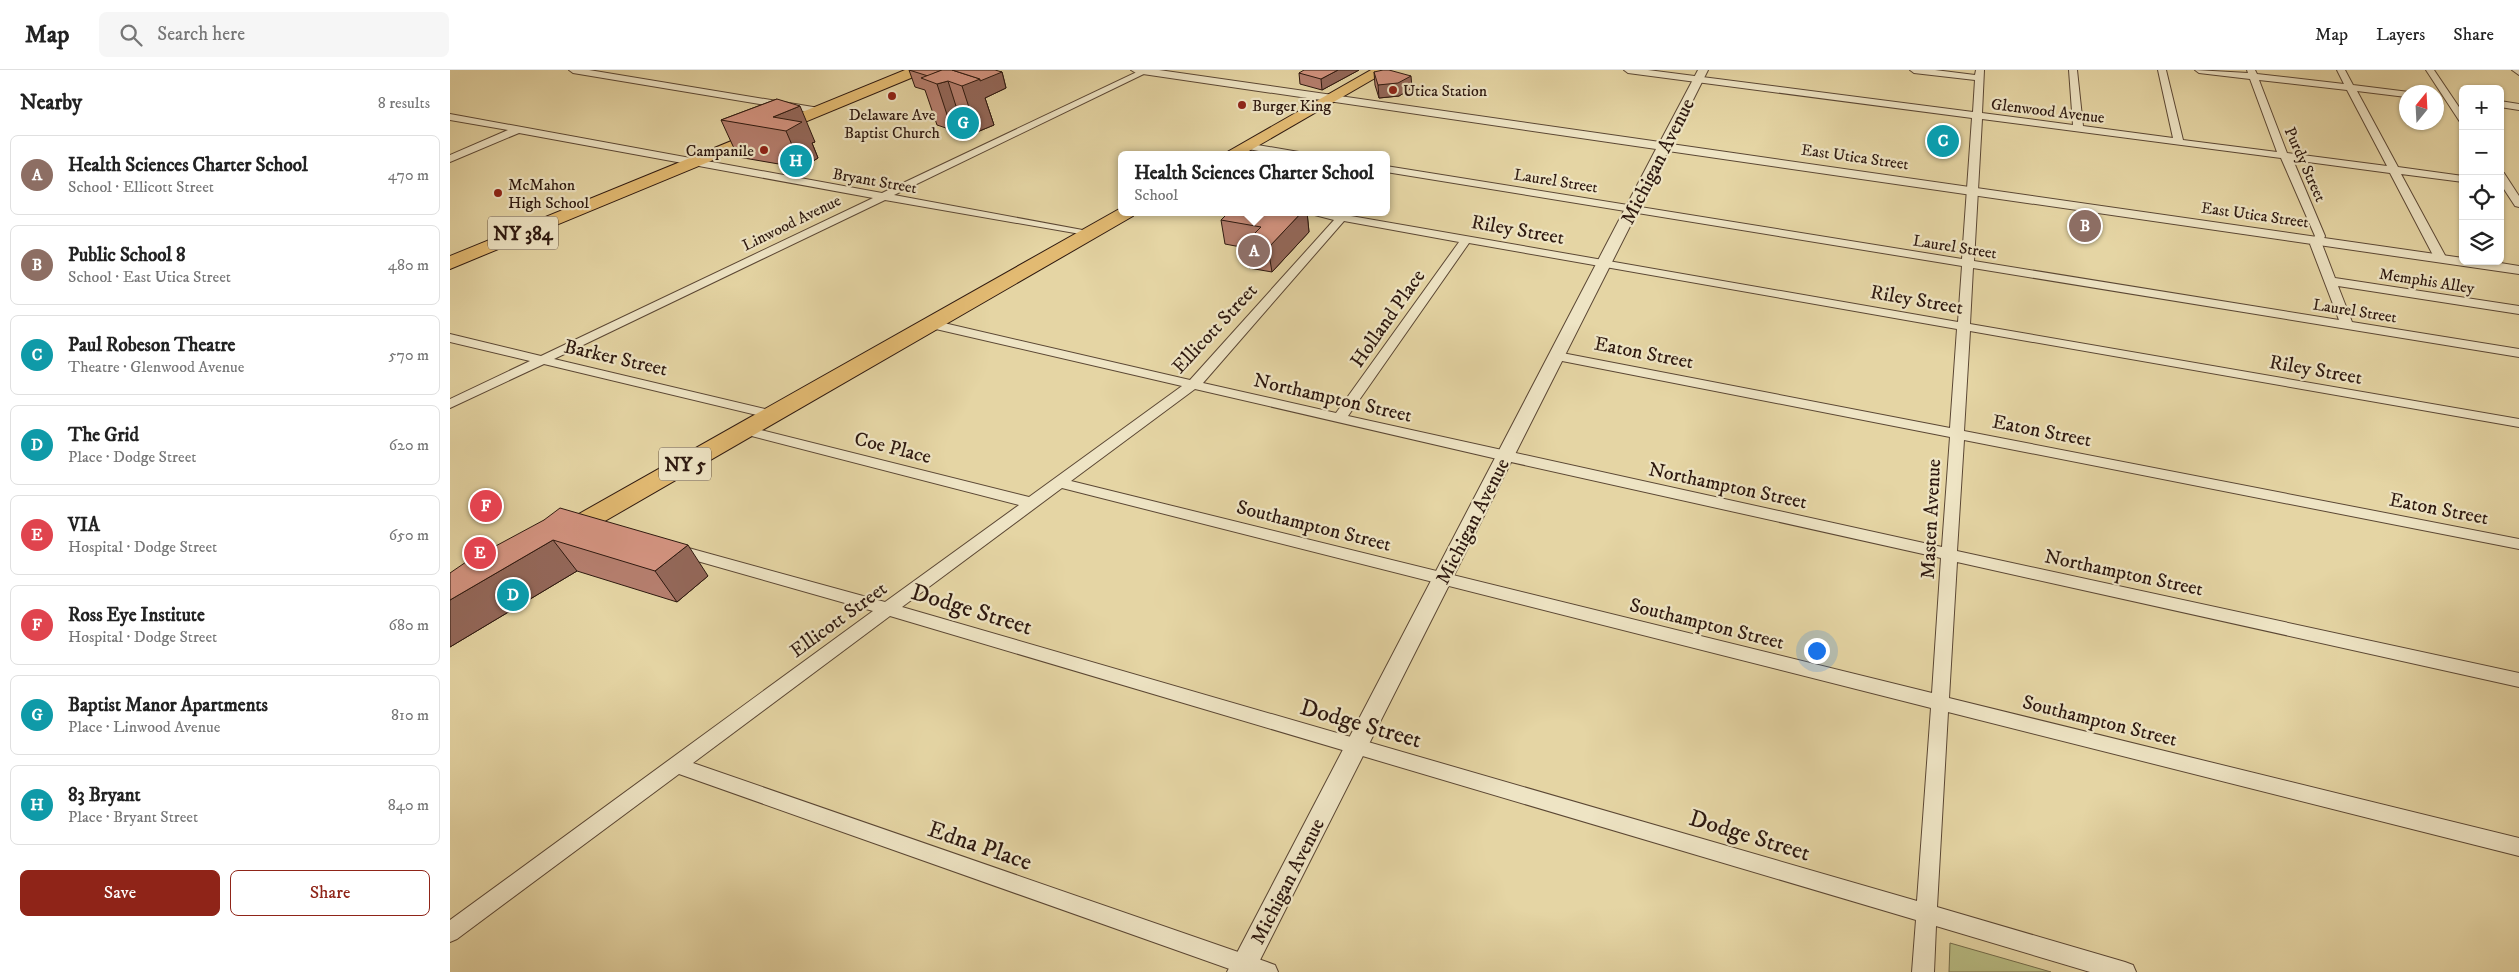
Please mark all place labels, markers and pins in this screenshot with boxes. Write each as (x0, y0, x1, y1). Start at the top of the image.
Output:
place label: Utica Station (1403, 81, 1488, 101)
marker: Utica Station (1387, 84, 1399, 96)
marker: Delaware Ave Baptist Church (886, 90, 898, 102)
place label: Burger King (1252, 96, 1331, 116)
marker: Burger King (1236, 99, 1248, 111)
pin: G (947, 104, 979, 142)
place label: Delaware Ave Baptist Church (844, 105, 941, 143)
pin: C (1927, 122, 1959, 160)
place label: Campanile (686, 141, 754, 161)
pin: H (780, 142, 812, 180)
marker: Campanile (758, 144, 770, 156)
place label: McMahon High School (508, 175, 589, 213)
marker: McMahon High School (492, 187, 504, 199)
pin: B (2069, 207, 2101, 245)
pin: A (1238, 232, 1270, 270)
pin: F (470, 487, 502, 525)
pin: E (464, 534, 496, 572)
pin: D (497, 576, 529, 614)

